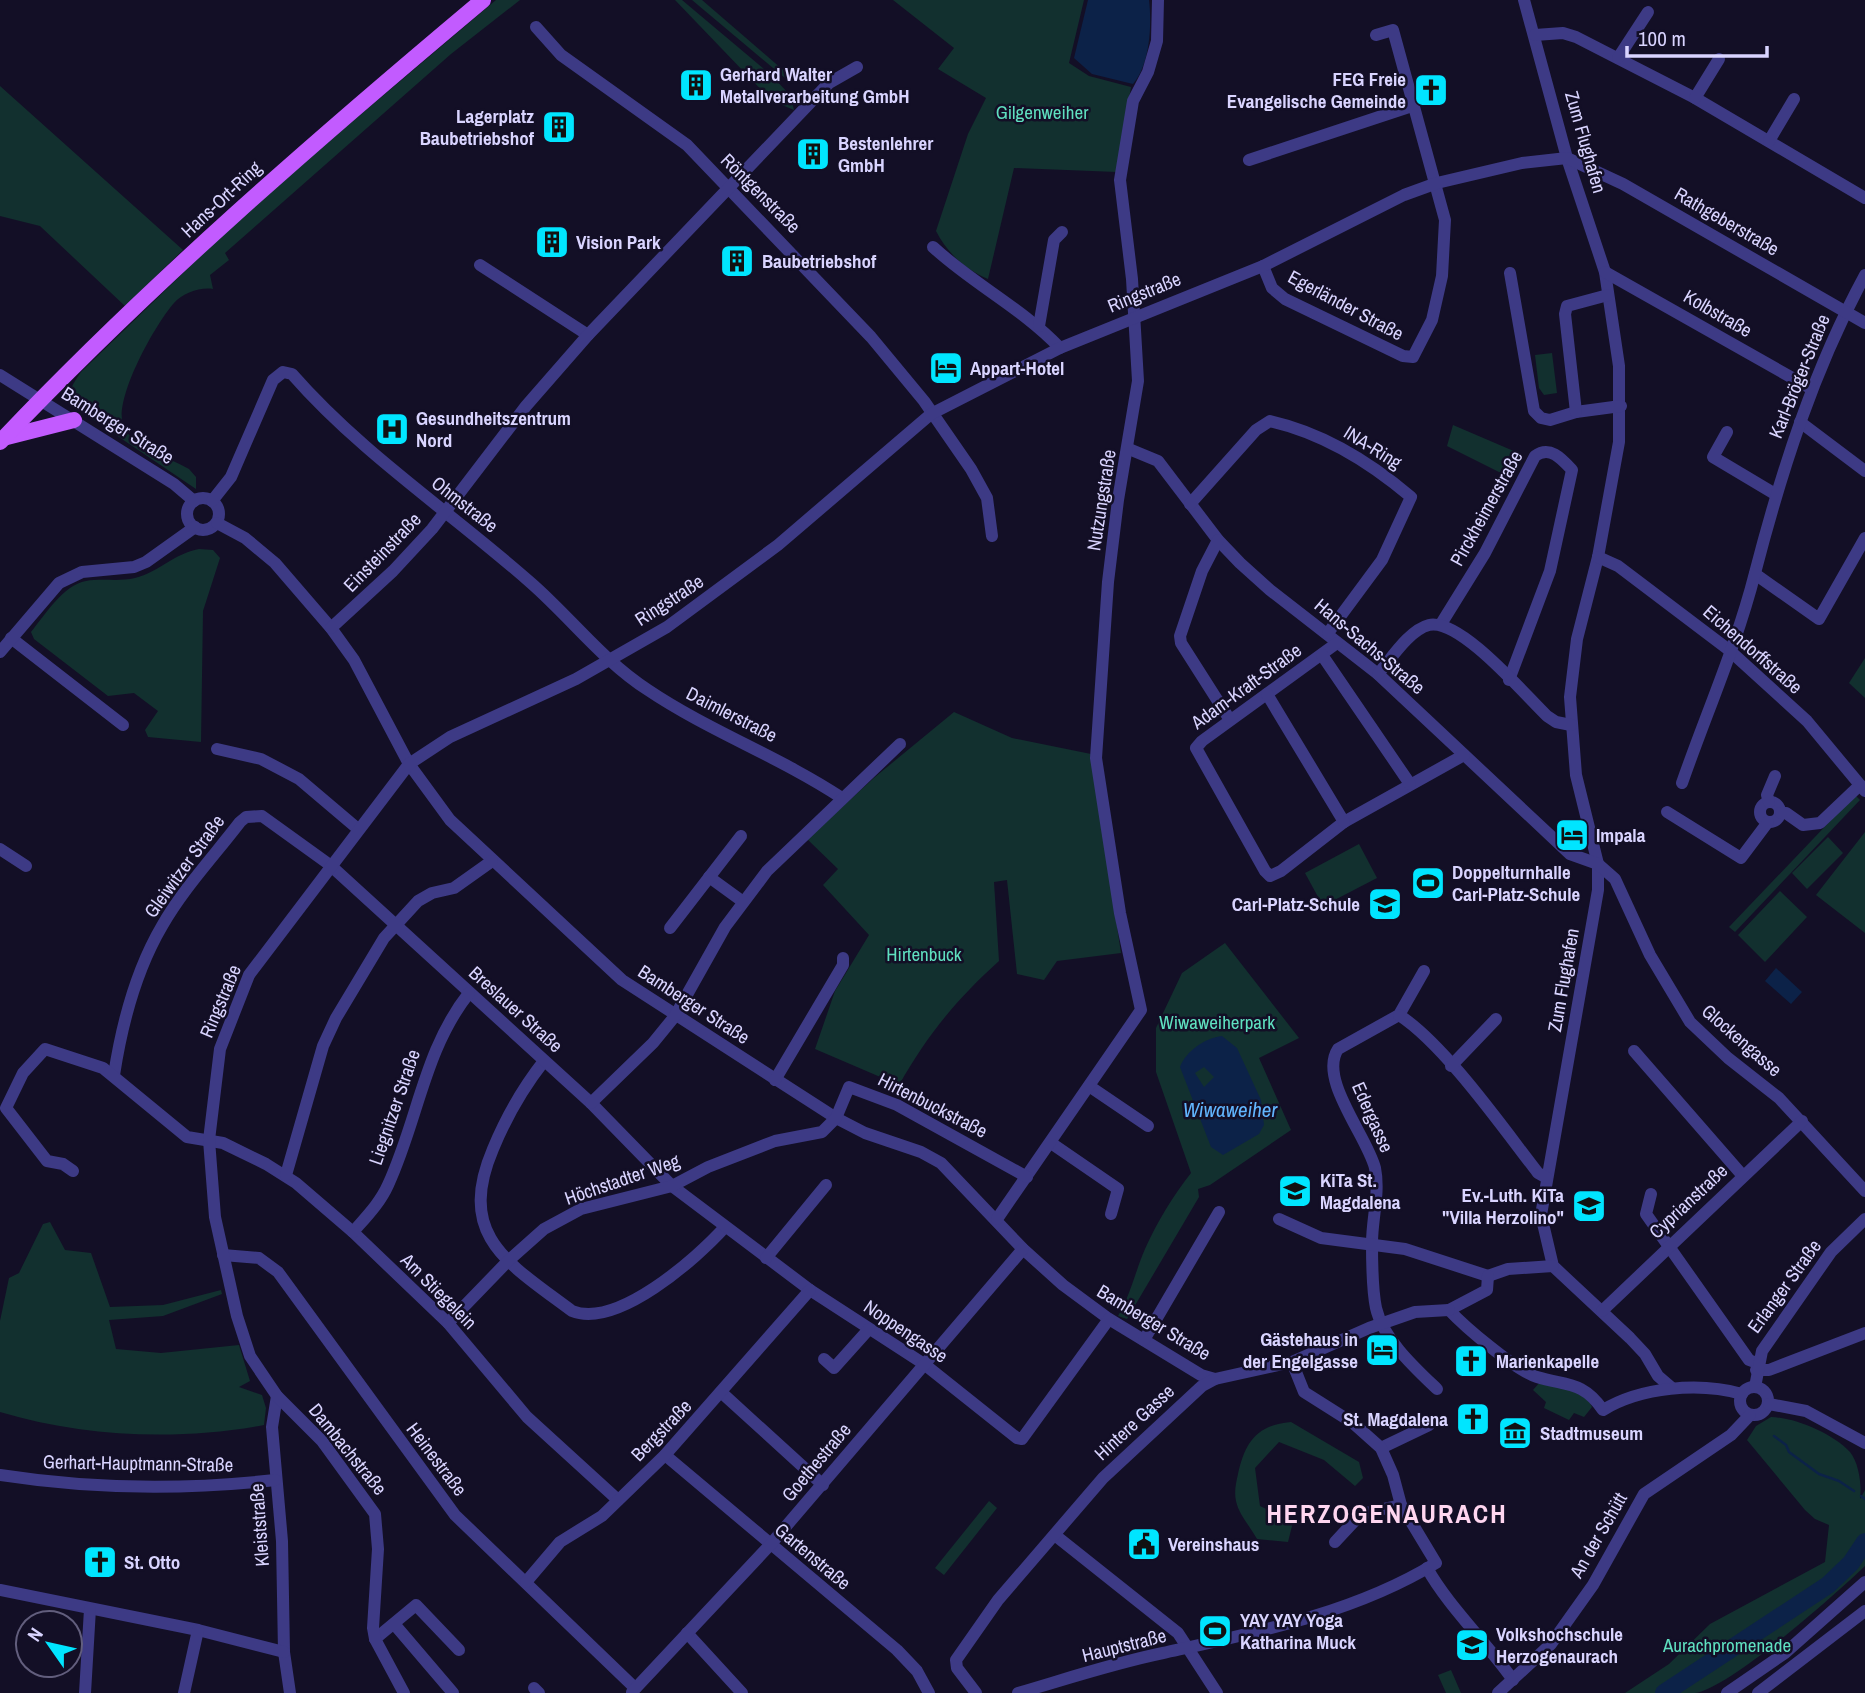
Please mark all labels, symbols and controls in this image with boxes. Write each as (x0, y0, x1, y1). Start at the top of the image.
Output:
scale bar (1627, 14, 1767, 58)
text: 100 m (1638, 24, 1686, 53)
place label: Gerhard Walter Metallverarbeitung GmbH (720, 61, 910, 109)
building icon: Gerhard Walter Metallverarbeitung GmbH (677, 66, 715, 104)
place label: FEG Freie Evangelische Gemeinde (1227, 66, 1406, 114)
church icon: FEG Freie Evangelische Gemeinde (1412, 71, 1450, 109)
street label: Zum Flughafen (1559, 88, 1613, 196)
park label: Gilgenweiher (996, 99, 1089, 125)
place label: Lagerplatz Baubetriebshof (420, 103, 535, 151)
building icon: Lagerplatz Baubetriebshof (540, 108, 578, 146)
place label: Bestenlehrer GmbH (838, 130, 933, 178)
building icon: Bestenlehrer GmbH (794, 135, 832, 173)
street label: Röntgenstraße (715, 147, 807, 239)
street label: Hans-Ort-Ring (175, 155, 267, 243)
street label: Rathgeberstraße (1670, 181, 1784, 261)
building icon: Vision Park (533, 223, 571, 261)
place label: Vision Park (576, 229, 661, 255)
building icon: Baubetriebshof (718, 242, 756, 280)
place label: Baubetriebshof (762, 248, 877, 274)
street label: Egerländer Straße (1284, 264, 1408, 346)
street label: Ringstraße (1103, 266, 1185, 318)
street label: Kolbstraße (1679, 283, 1757, 343)
street label: Karl-Bröger-Straße (1762, 310, 1836, 442)
hotel icon: Appart-Hotel (927, 349, 965, 387)
place label: Appart-Hotel (970, 355, 1064, 381)
street label: Bamberger Straße (57, 380, 179, 470)
place label: Gesundheitszentrum Nord (416, 405, 571, 453)
hospital icon: Gesundheitszentrum Nord (373, 410, 411, 448)
street label: INA-Ring (1339, 419, 1407, 475)
street label: Pirckheimerstraße (1444, 446, 1528, 570)
street label: Nutzungstraße (1080, 448, 1122, 552)
street label: Ohmstraße (426, 470, 504, 538)
street label: Einsteinstraße (337, 507, 427, 597)
street label: Ringstraße (630, 568, 708, 632)
street label: Hans-Sachs-Straße (1309, 592, 1431, 700)
street label: Eichendorffstraße (1698, 599, 1808, 699)
street label: Adam-Kraft-Straße (1185, 637, 1307, 736)
street label: Daimlerstraße (682, 680, 782, 748)
street label: Gleiwitzer Straße (138, 809, 230, 923)
hotel icon: Impala (1553, 816, 1591, 854)
place label: Impala (1596, 822, 1646, 848)
place label: Doppelturnhalle Carl-Platz-Schule (1452, 859, 1580, 907)
sports icon: Doppelturnhalle Carl-Platz-Schule (1409, 864, 1447, 902)
school or university icon: Carl-Platz-Schule (1366, 885, 1404, 923)
place label: Carl-Platz-Schule (1232, 891, 1360, 917)
street label: Zum Flughafen (1541, 926, 1585, 1034)
park label: Hirtenbuck (886, 941, 962, 967)
street label: Bamberger Straße (633, 958, 755, 1050)
street label: Ringstraße (193, 960, 247, 1042)
street label: Breslauer Straße (464, 960, 568, 1058)
street label: Glockengasse (1696, 998, 1788, 1082)
park label: Wiwaweiherpark (1159, 1009, 1275, 1035)
street label: Liegnitzer Straße (362, 1046, 426, 1168)
street label: Hirtenbuckstraße (874, 1066, 992, 1144)
street label: Edergasse (1346, 1078, 1400, 1156)
water label: Wiwaweiher (1183, 1095, 1278, 1124)
street label: Höchstadter Weg (561, 1147, 683, 1211)
street label: Cyprianstraße (1643, 1158, 1733, 1244)
place label: KiTa St. Magdalena (1320, 1167, 1401, 1215)
school or university icon: KiTa St. Magdalena (1276, 1172, 1314, 1210)
place label: Ev.-Luth. KiTa "Villa Herzolino" (1442, 1182, 1564, 1230)
school or university icon: Ev.-Luth. KiTa "Villa Herzolino" (1570, 1187, 1608, 1225)
street label: Erlanger Straße (1741, 1234, 1827, 1338)
street label: Am Stiegelein (394, 1246, 483, 1335)
street label: Bamberger Straße (1092, 1278, 1216, 1366)
street label: Noppengasse (859, 1293, 953, 1369)
place label: Gästehaus in der Engelgasse (1243, 1326, 1358, 1374)
hotel icon: Gästehaus in der Engelgasse (1363, 1331, 1401, 1369)
church icon: Marienkapelle (1452, 1342, 1490, 1380)
place label: Marienkapelle (1496, 1348, 1599, 1374)
street label: Hintere Gasse (1088, 1378, 1180, 1466)
street label: Bergstraße (625, 1393, 697, 1467)
street label: Dambachstraße (303, 1398, 393, 1500)
church icon: St. Magdalena (1454, 1400, 1492, 1438)
place label: St. Magdalena (1343, 1406, 1448, 1432)
museum icon: Stadtmuseum (1496, 1414, 1534, 1452)
street label: Heinestraße (401, 1417, 473, 1501)
street label: Goethestraße (775, 1417, 857, 1507)
place label: Stadtmuseum (1540, 1420, 1643, 1446)
street label: Gerhart-Hauptmann-Straße (43, 1448, 233, 1478)
street label: Kleiststraße (243, 1483, 275, 1567)
street label: An der Schütt (1563, 1487, 1633, 1583)
district label: HERZOGENAURACH (1266, 1496, 1508, 1531)
street label: Gartenstraße (769, 1517, 857, 1595)
public building icon: Vereinshaus (1125, 1525, 1163, 1563)
place label: Vereinshaus (1168, 1531, 1260, 1557)
church icon: St. Otto (81, 1543, 119, 1581)
place label: St. Otto (124, 1549, 180, 1575)
place label: YAY YAY Yoga Katharina Muck (1240, 1607, 1356, 1655)
north arrow (14, 1609, 84, 1679)
sports icon: YAY YAY Yoga Katharina Muck (1196, 1612, 1234, 1650)
place label: Volkshochschule Herzogenaurach (1496, 1621, 1623, 1669)
street label: Hauptstraße (1079, 1622, 1169, 1668)
text: N (21, 1623, 49, 1646)
school or university icon: Volkshochschule Herzogenaurach (1453, 1626, 1491, 1664)
park label: Aurachpromenade (1662, 1632, 1791, 1658)

